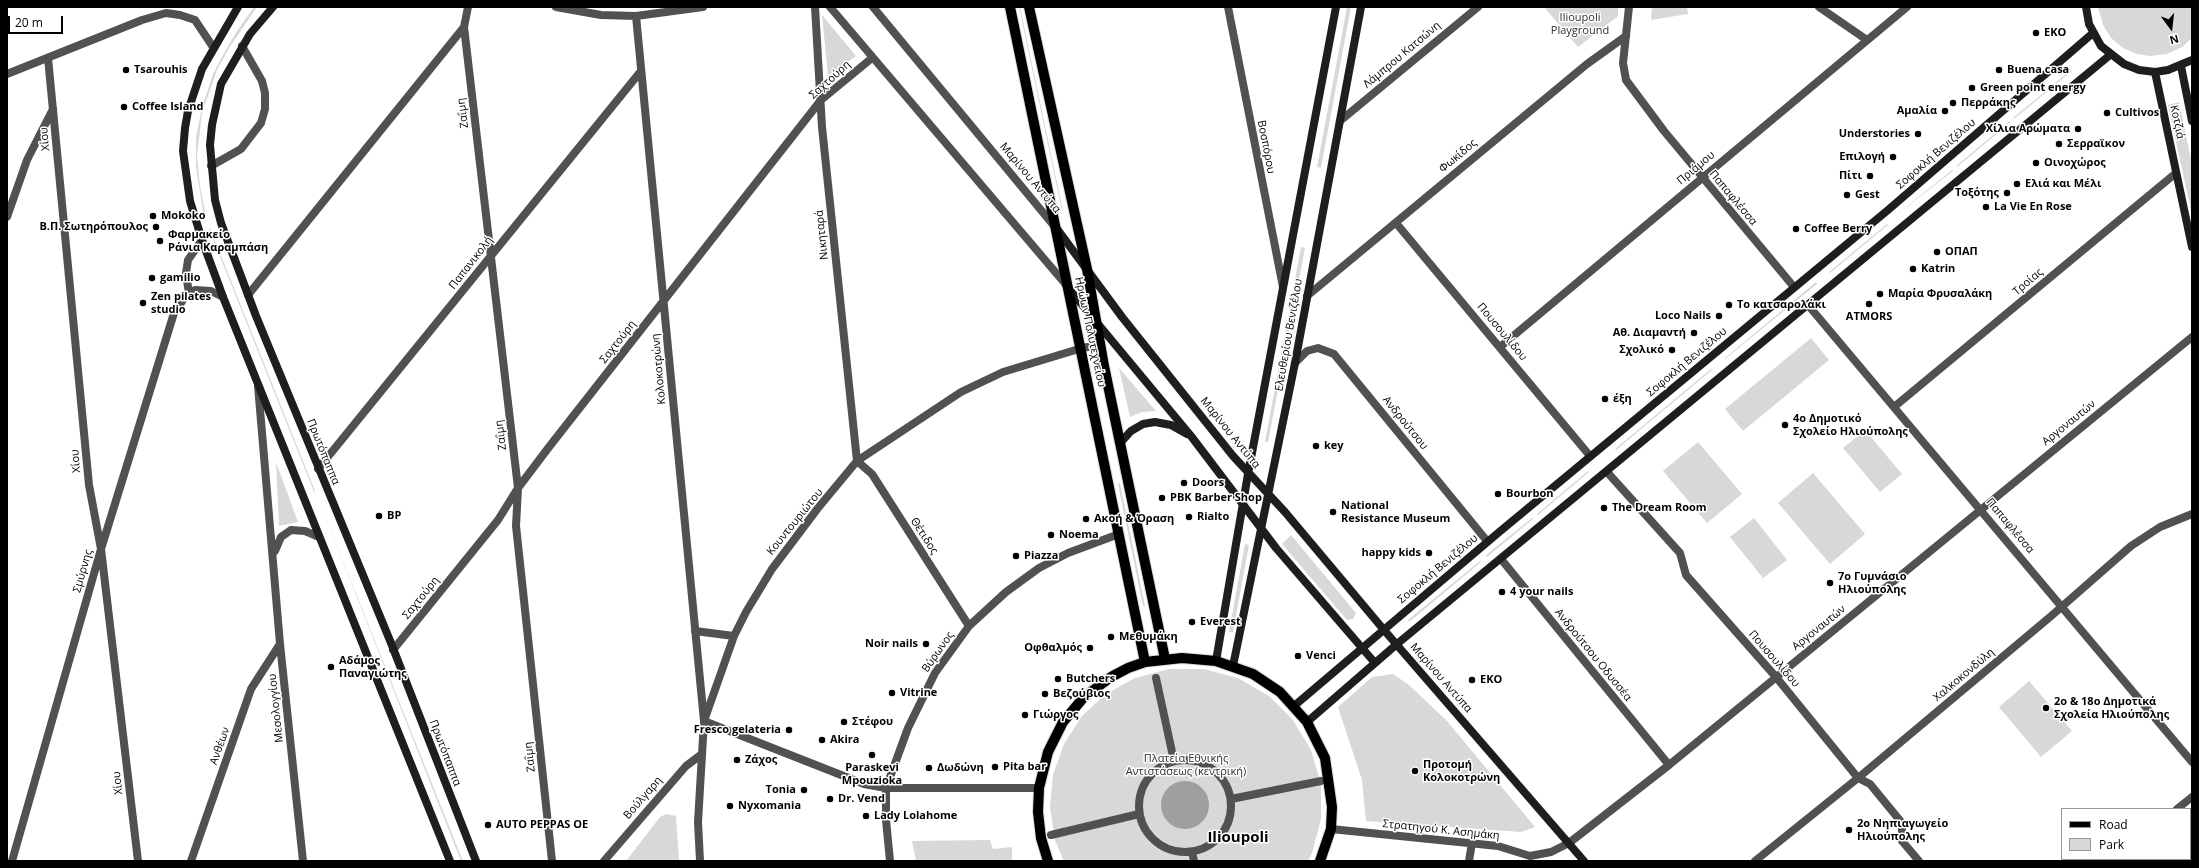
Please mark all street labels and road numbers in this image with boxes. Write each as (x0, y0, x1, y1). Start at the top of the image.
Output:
street label: Λάμπρου Κατσώνη (1361, 19, 1443, 91)
street label: Σαχτούρη (807, 58, 853, 102)
street label: Ζαΐμη (455, 97, 471, 129)
street label: Κοτζιά (2167, 104, 2187, 140)
street label: Σοφοκλή Βενιζέλου (1894, 116, 1978, 192)
street label: Βοσπόρου (1254, 119, 1278, 175)
street label: Χίου (37, 127, 53, 151)
street label: Φωκίδος (1436, 136, 1480, 176)
street label: Μαρίνου Αντύπα (997, 140, 1063, 216)
street label: Πριάμου (1674, 148, 1718, 188)
street label: Παπαφλέσσα (1706, 168, 1760, 228)
street label: Νικηταρά (813, 210, 831, 260)
street label: Παπανικολή (446, 234, 496, 292)
street label: Τροίας (2010, 266, 2046, 298)
street label: Ηρώων Πολυτεχνείου (1072, 276, 1108, 388)
street label: Ελευθερίου Βενιζέλου (1273, 278, 1305, 392)
street label: Πουσουλίδου (1474, 301, 1530, 363)
street label: Σαχτούρη (597, 318, 639, 366)
street label: Σοφοκλή Βενιζέλου (1644, 325, 1730, 399)
street label: Κολοκοτρώνη (649, 333, 669, 405)
street label: Ανδρούτσου (1380, 394, 1430, 452)
street label: Μαρίνου Αντύπα (1197, 395, 1263, 471)
street label: Αργοναυτών (2040, 397, 2098, 449)
street label: Πρωτόπαππα (304, 417, 342, 487)
street label: Ζαΐμη (493, 419, 509, 451)
street label: Χίου (68, 449, 84, 473)
street label: Κουντουριώτου (764, 486, 826, 558)
street label: Παπαφλέσσα (1983, 496, 2037, 556)
street label: Θέτιδος (907, 515, 941, 557)
street label: Σοφοκλή Βενιζέλου (1395, 532, 1481, 606)
street label: Σμύρνης (71, 548, 95, 594)
street label: Σαχτούρη (400, 574, 442, 622)
street label: Αργοναυτών (1790, 602, 1848, 654)
street label: Ανδρούτσου Οδυσσέα (1552, 606, 1634, 704)
street label: Πουσουλίδου (1746, 628, 1802, 690)
street label: Βύρωνος (919, 629, 957, 675)
street label: Μαρίνου Αντύπα (1407, 641, 1475, 715)
street label: Χαλκοκονδύλη (1931, 646, 1997, 704)
street label: Μεσολογγίου (266, 673, 286, 743)
street label: Πρωτόπαππα (426, 718, 464, 788)
street label: Ανθέων (207, 725, 233, 767)
street label: Ζαΐμη (522, 741, 538, 773)
street label: Χίου (110, 771, 126, 795)
street label: Βούλγαρη (621, 774, 665, 822)
street label: Στρατηγού Κ. Ασημάκη (1382, 817, 1500, 843)

